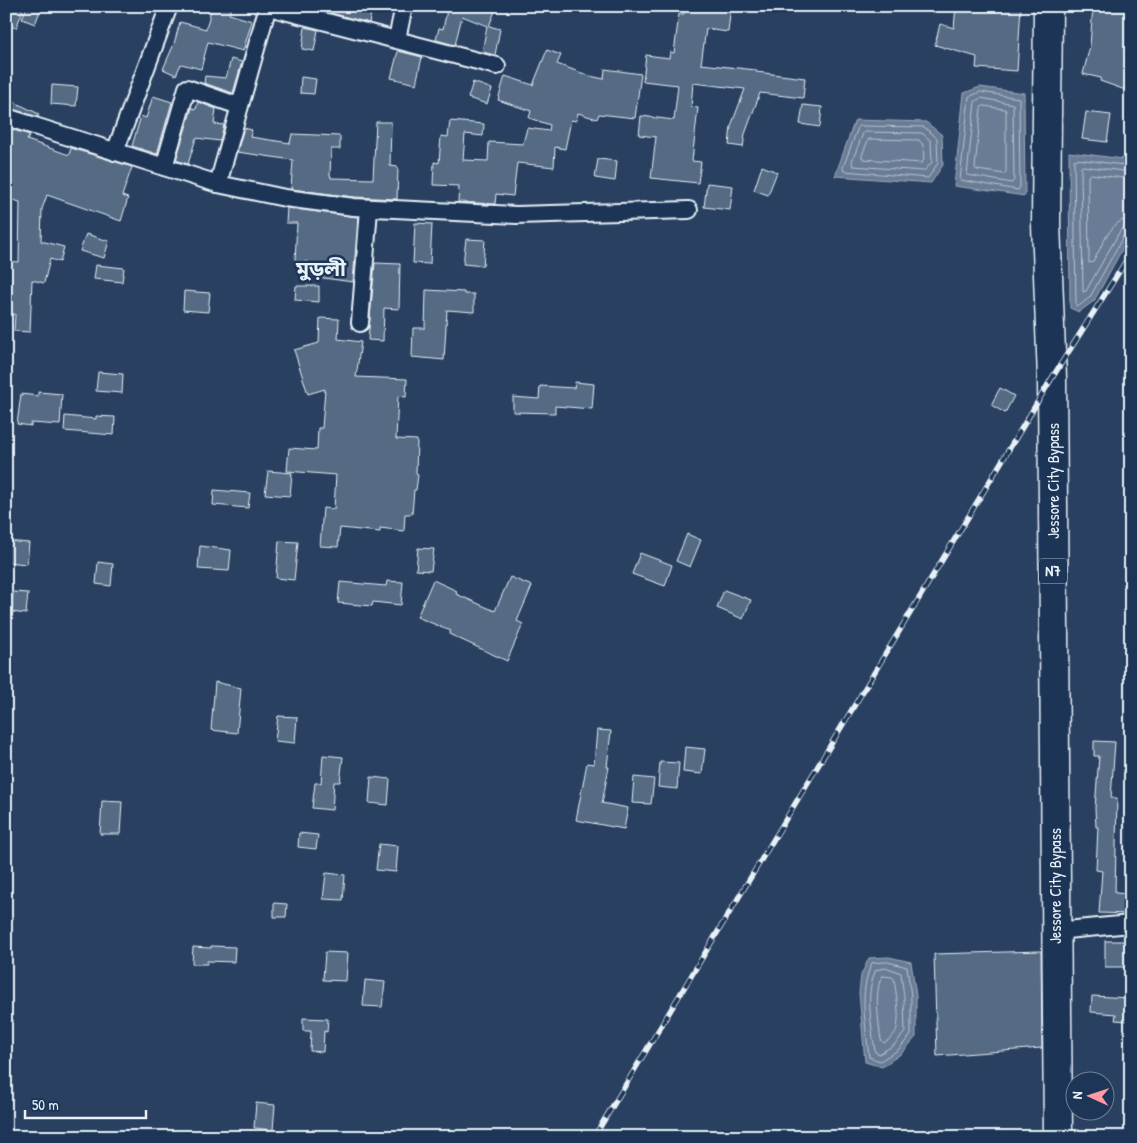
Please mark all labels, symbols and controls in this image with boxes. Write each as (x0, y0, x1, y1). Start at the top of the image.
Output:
district label: মুড়লী (295, 254, 347, 283)
street label: Jessore City Bypass (1042, 423, 1064, 539)
road number: N7 (1039, 558, 1067, 584)
street label: Jessore City Bypass (1044, 828, 1066, 944)
north arrow (1064, 1070, 1114, 1120)
scale bar (25, 1088, 146, 1120)
text: N (1067, 1091, 1086, 1100)
text: 50 m (32, 1094, 59, 1115)

